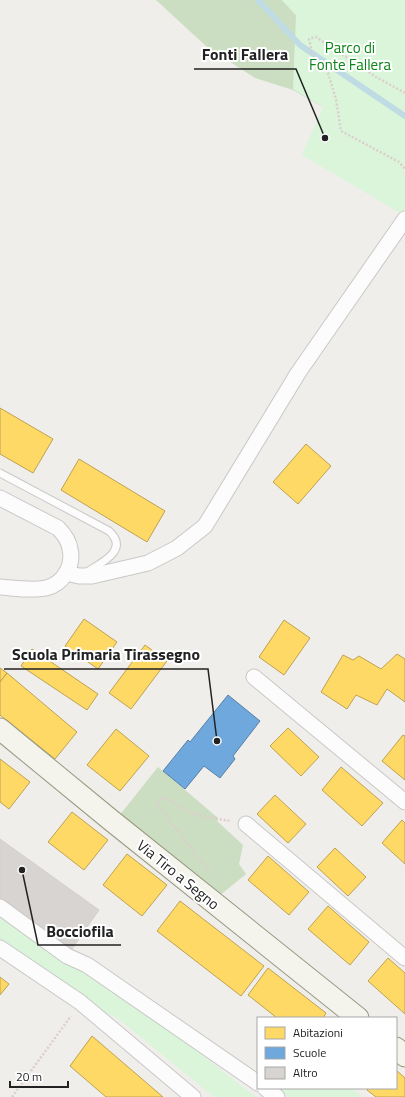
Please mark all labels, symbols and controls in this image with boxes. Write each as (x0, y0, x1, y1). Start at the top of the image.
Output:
park label: Parco di Fonte Fallera (309, 36, 391, 76)
callout: Fonti Fallera (194, 41, 296, 69)
text: Fonti Fallera (202, 42, 288, 66)
callout: Scuola Primaria Tirassegno (4, 641, 208, 669)
text: Scuola Primaria Tirassegno (12, 642, 200, 666)
street label: Via Tiro a Segno (132, 834, 225, 915)
callout: Bocciofila (38, 917, 121, 945)
text: Bocciofila (46, 919, 114, 943)
legend (257, 1017, 397, 1089)
text: Abitazioni (293, 1023, 343, 1042)
text: Scuole (293, 1043, 326, 1062)
scale bar (10, 1063, 68, 1089)
text: Altro (293, 1063, 318, 1082)
text: 20 m (16, 1067, 42, 1086)

